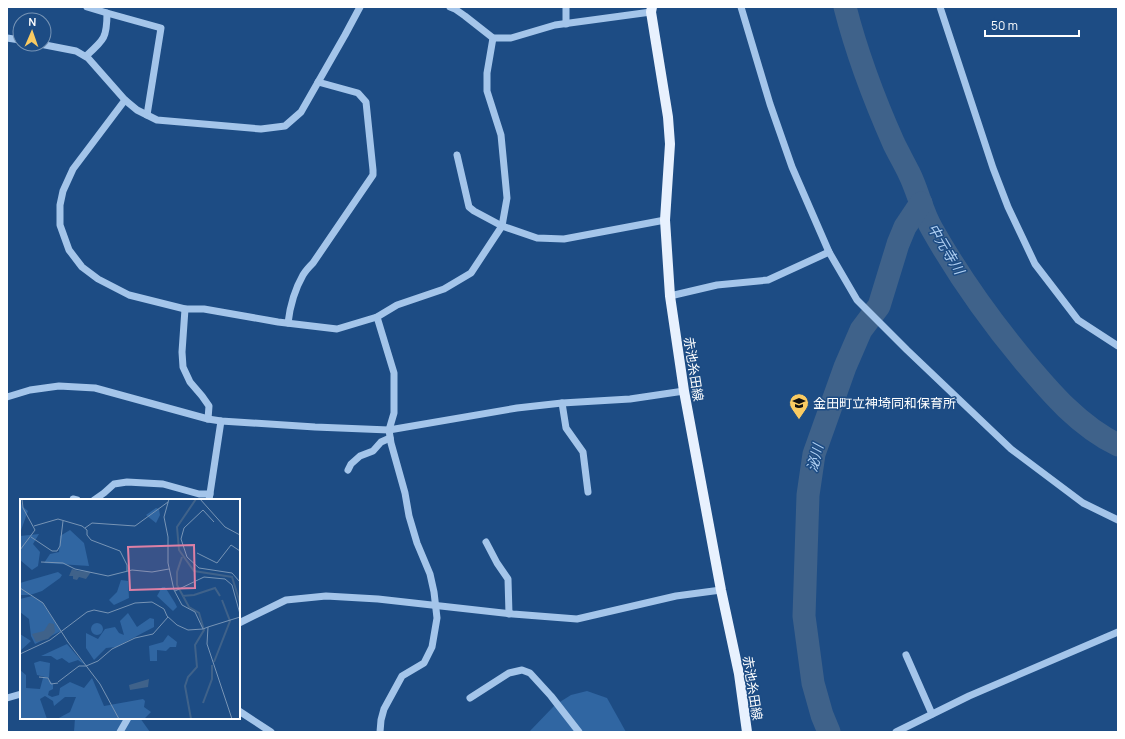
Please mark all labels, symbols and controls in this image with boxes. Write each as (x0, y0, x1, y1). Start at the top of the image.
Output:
north arrow (12, 12, 52, 52)
scale bar (985, 12, 1079, 38)
text: N (28, 14, 37, 29)
text: 50 m (991, 17, 1018, 34)
water label: 中元寺川 (924, 220, 970, 279)
street label: 赤池糸田線 (680, 335, 708, 403)
school or university icon: 金田町立神埼同和保育所 (788, 392, 810, 420)
place label: 金田町立神埼同和保育所 (813, 394, 956, 412)
water label: 泌川 (802, 440, 828, 474)
inset map (20, 499, 240, 719)
street label: 赤池糸田線 (739, 654, 767, 722)

